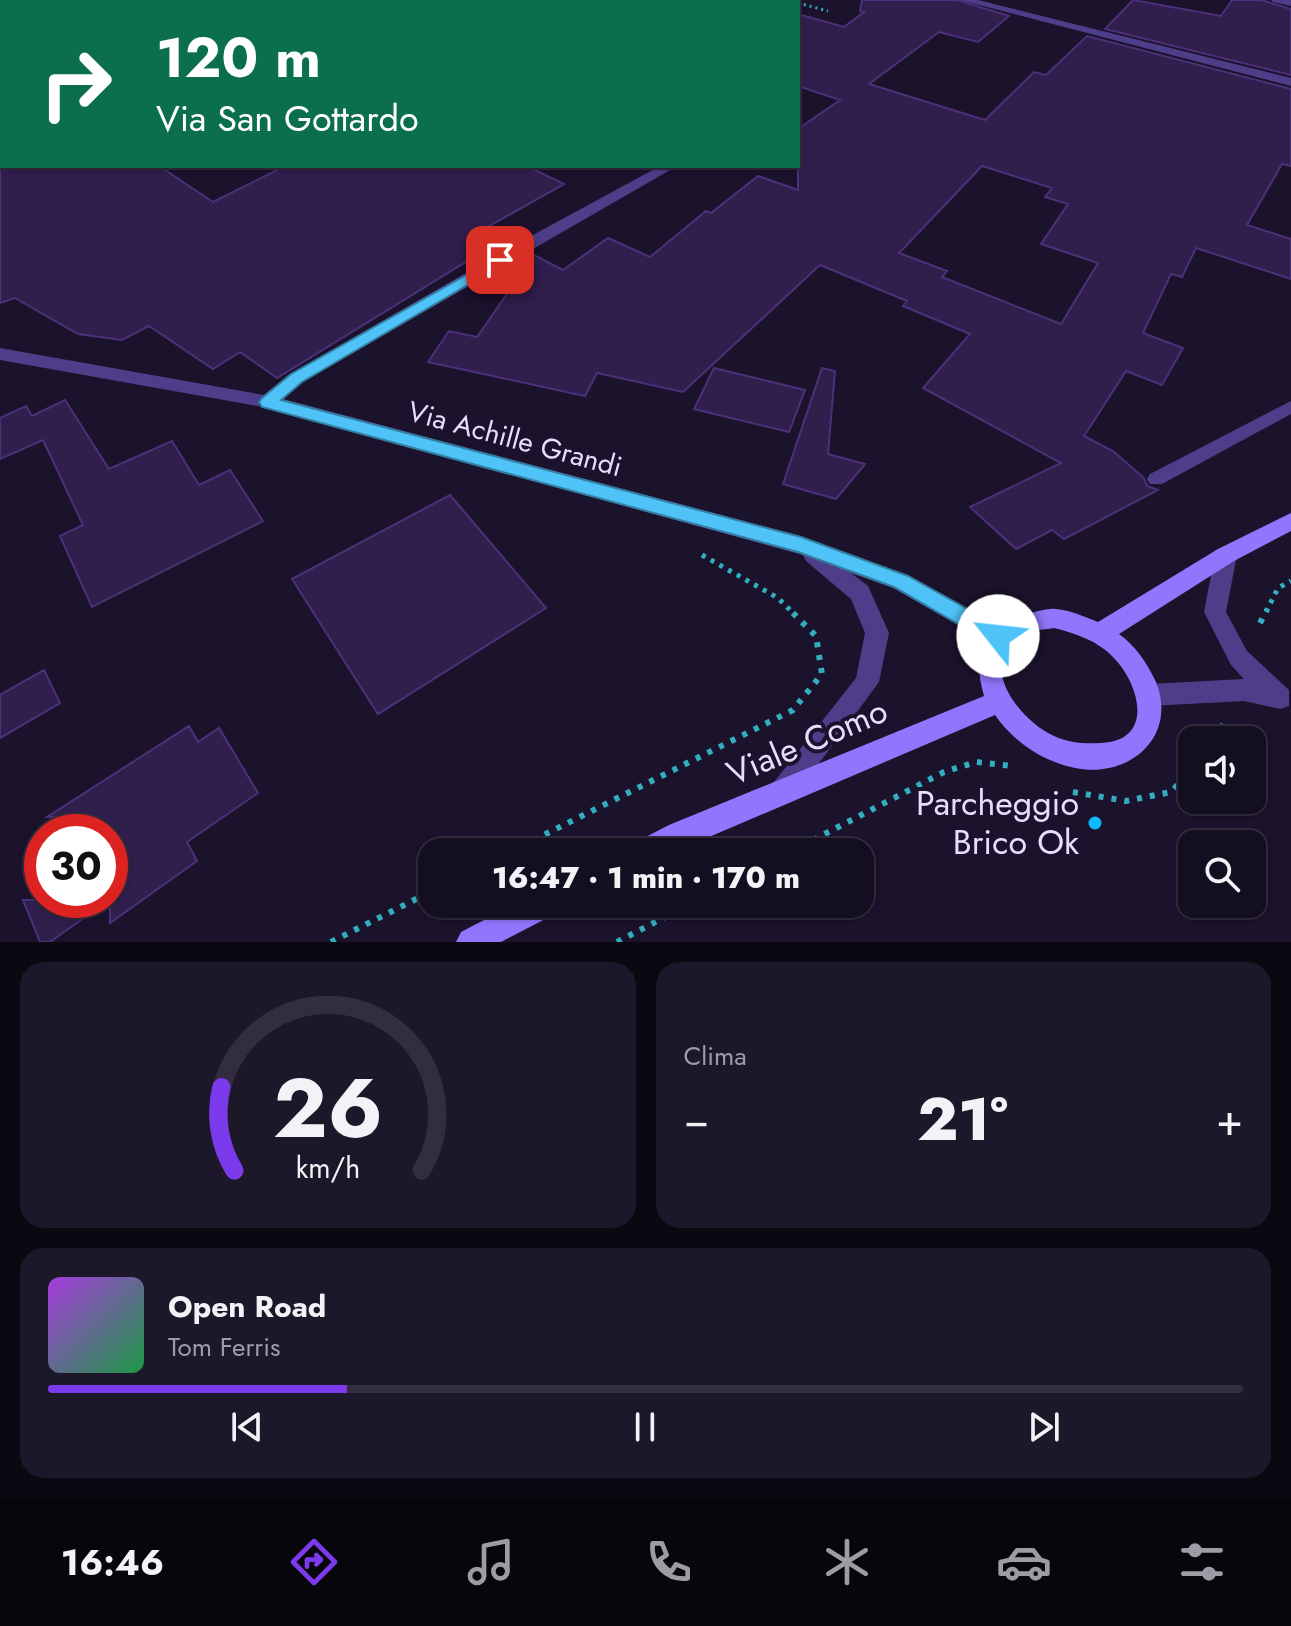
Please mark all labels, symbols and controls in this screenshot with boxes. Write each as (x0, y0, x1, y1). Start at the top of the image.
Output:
text: 120 m (156, 17, 321, 98)
icon: right (24, 32, 128, 136)
text: Via San Gottardo (156, 92, 419, 144)
pin (466, 226, 534, 294)
icon: arrive (478, 238, 522, 282)
street label: Via Achille Grandi (403, 391, 627, 487)
position arrow (956, 594, 1040, 678)
street label: Viale Como (719, 686, 895, 798)
map controls (1178, 726, 1266, 918)
button: sound (1178, 726, 1266, 814)
place label: Parcheggio Brico Ok (916, 779, 1079, 867)
speed limit sign: 30 (24, 814, 128, 918)
marker: Parcheggio Brico Ok (1086, 814, 1104, 832)
button: search (1178, 830, 1266, 918)
text: 16:47 · 1 min · 170 m (492, 856, 800, 899)
text: Clima (684, 1037, 747, 1075)
text: 26 (273, 1048, 383, 1168)
text: 21° (917, 1076, 1008, 1163)
text: − (684, 1088, 709, 1152)
text: + (1216, 1088, 1243, 1152)
text: km/h (295, 1147, 360, 1189)
text: Open Road (168, 1285, 326, 1328)
text: Tom Ferris (168, 1328, 280, 1366)
icon: previous (225, 1405, 269, 1449)
icon: pause (623, 1405, 667, 1449)
icon: next (1022, 1405, 1066, 1449)
icon: directions (286, 1534, 342, 1590)
icon: music (463, 1534, 519, 1590)
icon: phone (641, 1534, 697, 1590)
icon: climate (819, 1534, 875, 1590)
icon: car (996, 1534, 1052, 1590)
icon: filters (1174, 1534, 1230, 1590)
text: 16:46 (61, 1536, 164, 1588)

